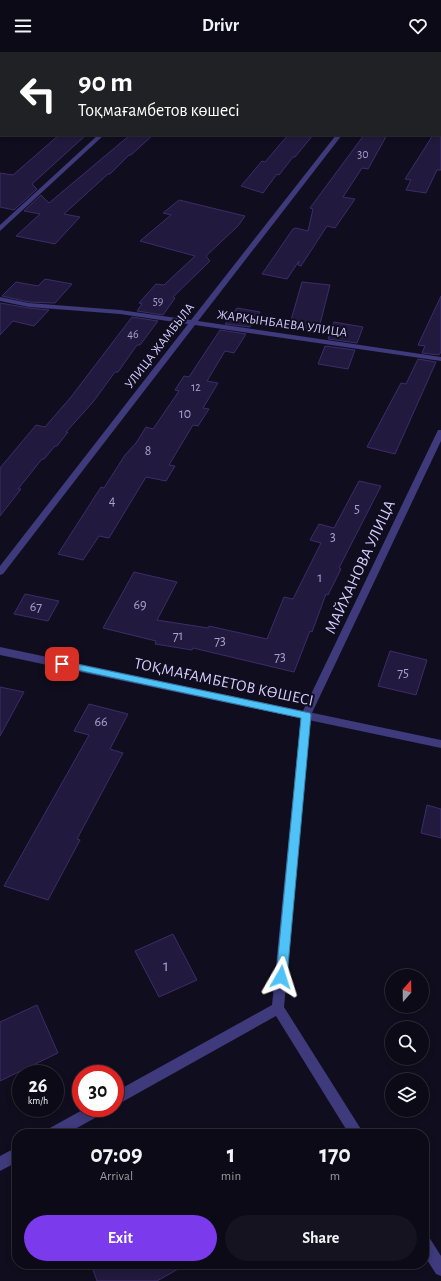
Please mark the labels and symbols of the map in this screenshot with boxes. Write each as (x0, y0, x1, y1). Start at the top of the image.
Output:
house number: 30 (357, 148, 369, 160)
house number: 59 (153, 295, 164, 307)
street label: УЛИЦА ЖАМБЫЛА (123, 301, 197, 391)
street label: ЖАРКЫНБАЕВА УЛИЦА (216, 308, 348, 340)
house number: 46 (127, 328, 139, 340)
house number: 12 (191, 381, 201, 393)
house number: 10 (179, 407, 191, 421)
house number: 8 (145, 444, 151, 458)
house number: 4 (109, 494, 116, 508)
street label: МАЙХАНОВА УЛИЦА (321, 497, 398, 636)
house number: 5 (354, 502, 360, 516)
house number: 3 (330, 530, 336, 544)
house number: 1 (318, 571, 322, 585)
house number: 69 (133, 598, 147, 612)
house number: 67 (30, 600, 42, 614)
house number: 71 (173, 629, 183, 643)
house number: 73 (214, 634, 226, 648)
pin (45, 647, 79, 681)
house number: 73 (274, 650, 286, 664)
street label: ТОҚМАҒАМБЕТОВ КӨШЕСІ (133, 655, 315, 709)
house number: 75 (397, 666, 409, 680)
house number: 66 (94, 715, 108, 729)
position arrow (260, 956, 302, 998)
house number: 1 (163, 957, 169, 974)
north arrow (385, 969, 429, 1013)
speed limit sign: 30 (72, 1065, 124, 1117)

